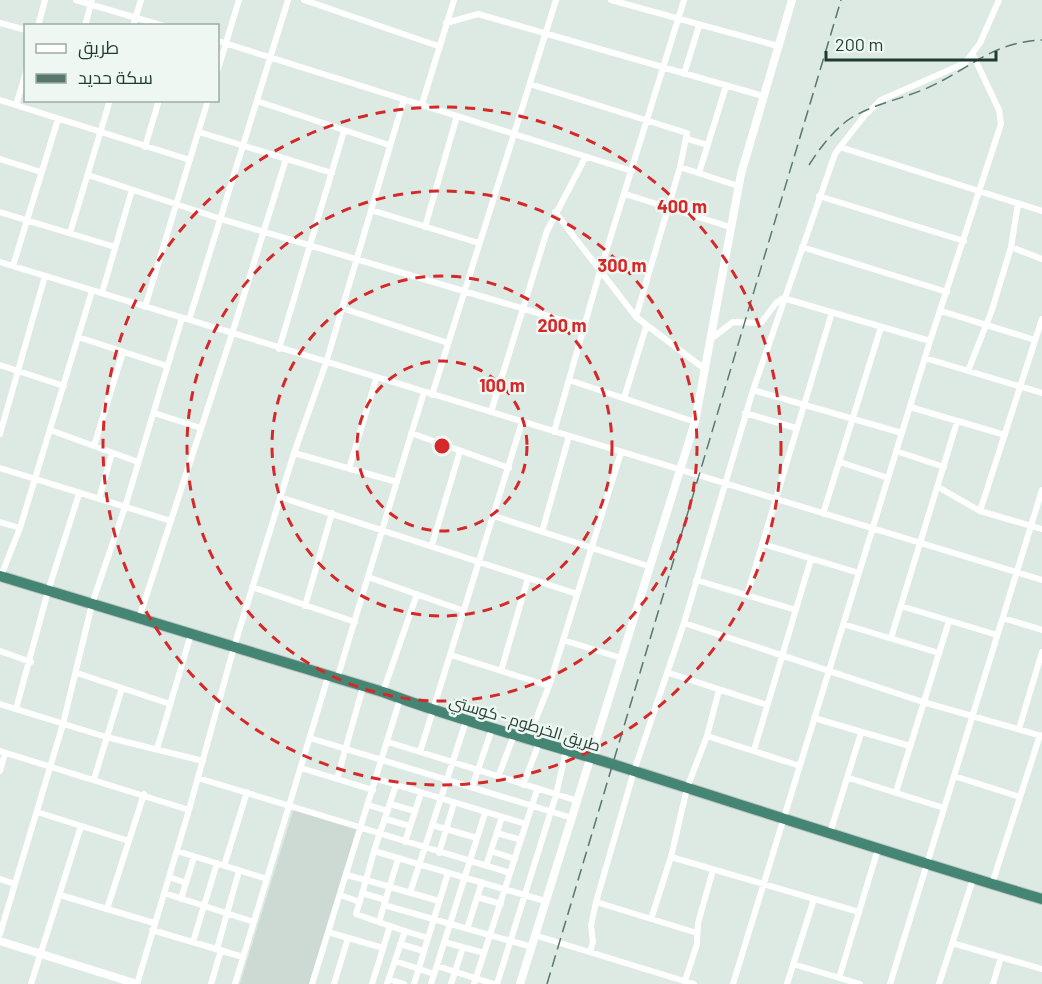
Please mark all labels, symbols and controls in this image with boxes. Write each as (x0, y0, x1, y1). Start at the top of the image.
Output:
legend (24, 24, 219, 102)
scale bar (826, 24, 996, 62)
text: 200 m (835, 33, 883, 55)
text: طريق (78, 36, 119, 60)
text: سكة حديد (78, 66, 153, 88)
text: 400 m (657, 195, 707, 217)
text: 300 m (598, 254, 646, 276)
text: 200 m (537, 314, 587, 336)
text: 100 m (479, 374, 525, 396)
centre of rings (432, 436, 452, 456)
street label: طريق الخرطوم - كوستي (446, 690, 603, 759)

